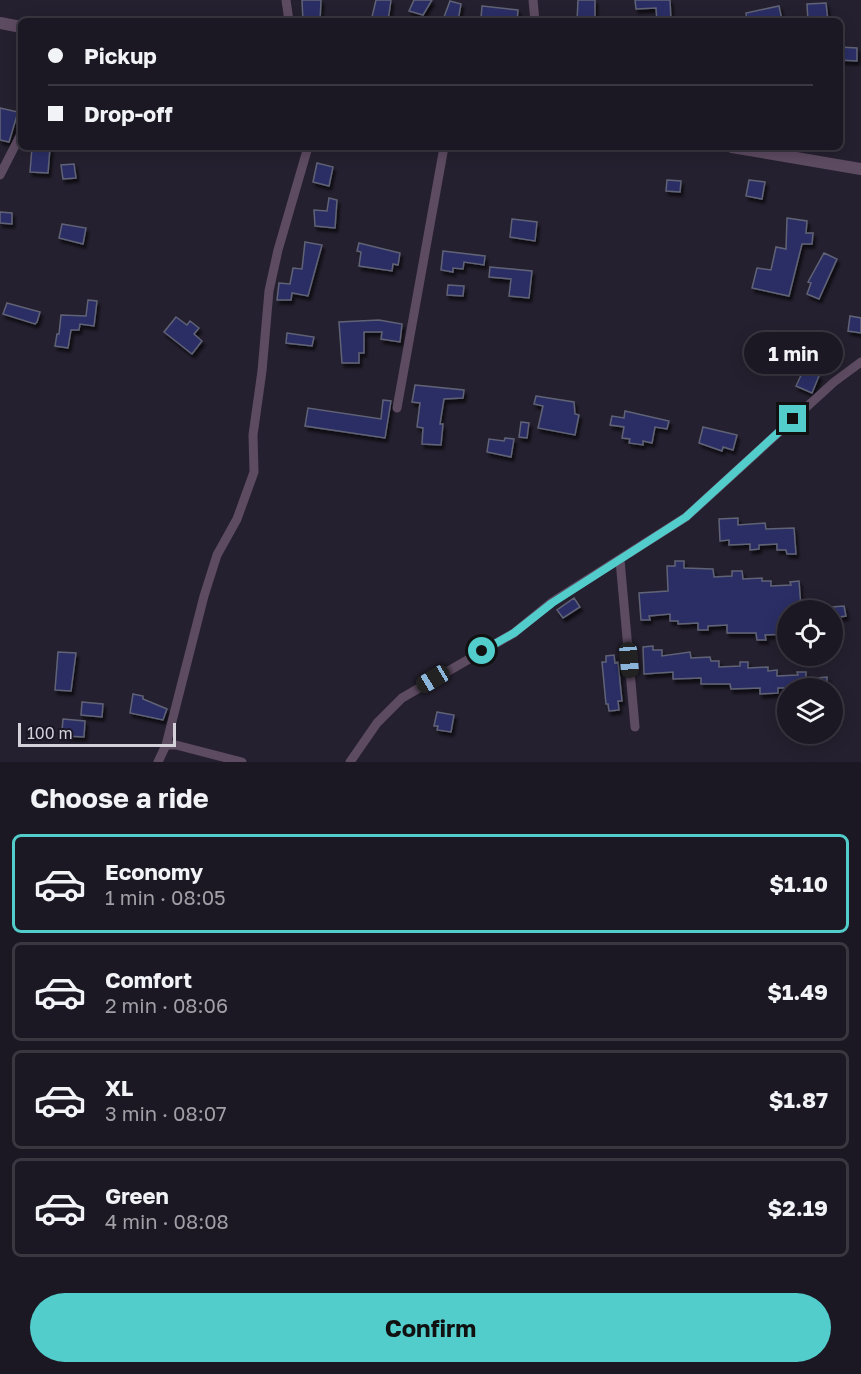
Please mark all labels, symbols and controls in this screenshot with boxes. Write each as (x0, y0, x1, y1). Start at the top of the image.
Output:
text: Pickup (84, 42, 157, 69)
text: Drop-off (84, 100, 173, 127)
callout: 1 min (744, 332, 842, 374)
text: 1 min (768, 341, 819, 365)
route end (779, 405, 806, 432)
map controls (777, 600, 843, 744)
button: locate (777, 600, 843, 666)
route start (468, 637, 495, 664)
car (618, 641, 640, 679)
car (413, 662, 453, 696)
button: layers (777, 678, 843, 744)
scale bar (18, 720, 176, 748)
text: 100 m (27, 723, 73, 743)
text: Choose a ride (30, 782, 209, 814)
icon: car (33, 857, 87, 911)
text: Economy (105, 858, 203, 885)
text: $1.10 (769, 870, 828, 897)
text: 1 min · 08:05 (105, 885, 226, 909)
icon: car (33, 965, 87, 1019)
text: Comfort (105, 966, 192, 993)
text: $1.49 (767, 978, 828, 1005)
text: 2 min · 08:06 (105, 993, 228, 1017)
icon: car (33, 1073, 87, 1127)
text: XL (105, 1074, 133, 1101)
text: $1.87 (769, 1086, 828, 1113)
text: 3 min · 08:07 (105, 1101, 227, 1125)
icon: car (33, 1181, 87, 1235)
text: Green (105, 1182, 169, 1209)
text: $2.19 (767, 1194, 828, 1221)
text: 4 min · 08:08 (105, 1209, 229, 1233)
button: Confirm (30, 1293, 831, 1362)

